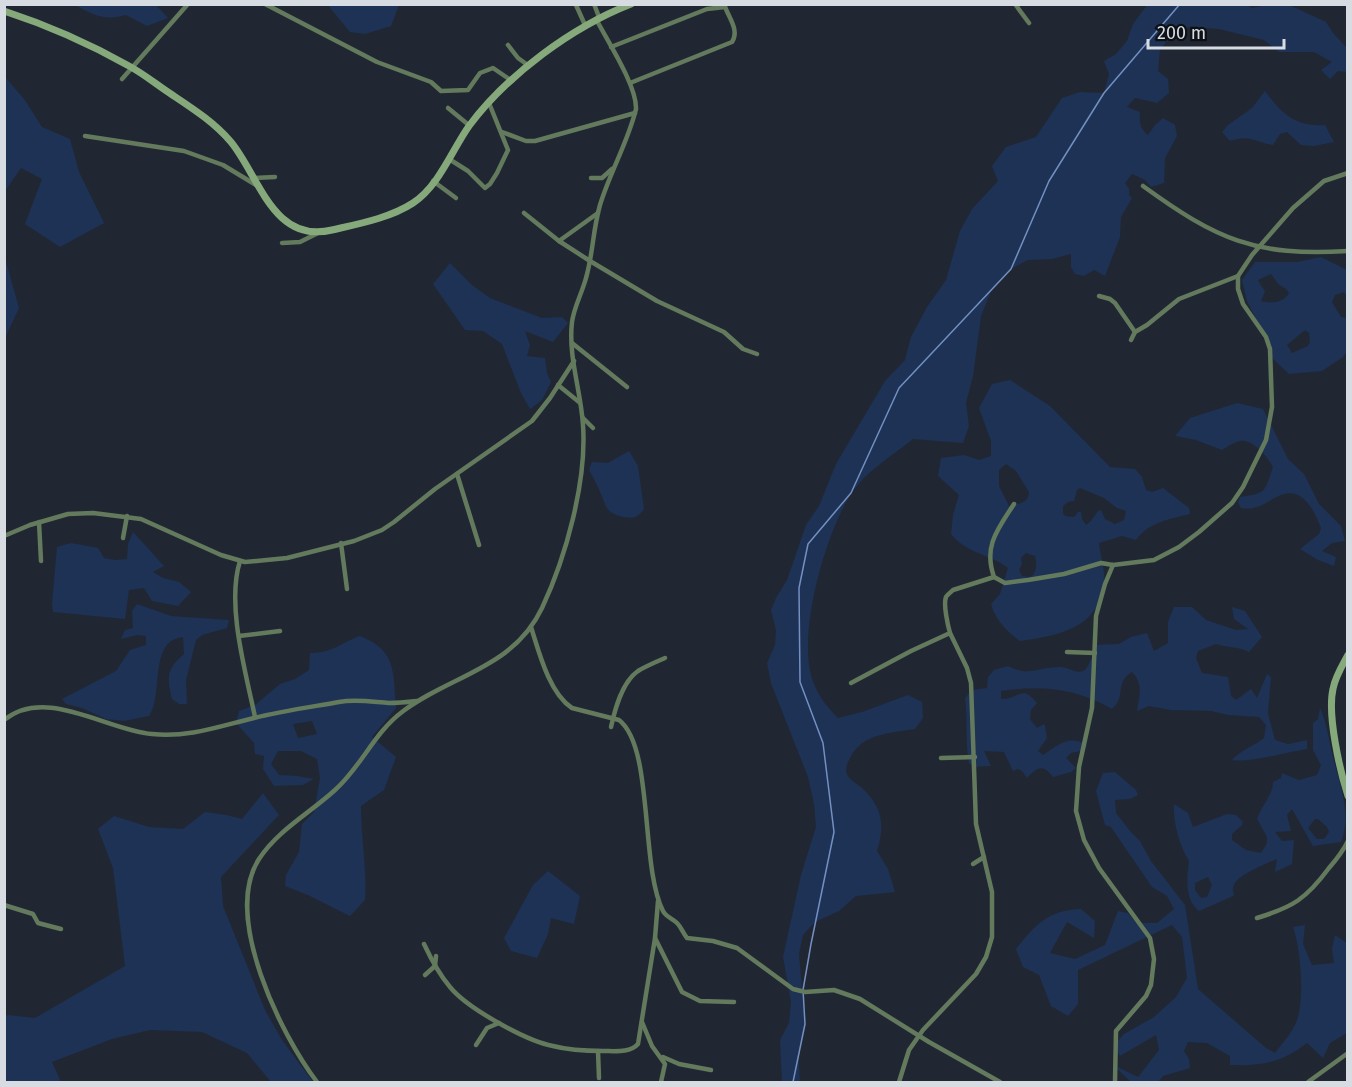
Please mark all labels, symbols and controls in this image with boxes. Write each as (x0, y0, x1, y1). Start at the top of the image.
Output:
scale bar (1148, 12, 1284, 50)
text: 200 m (1157, 22, 1206, 44)

